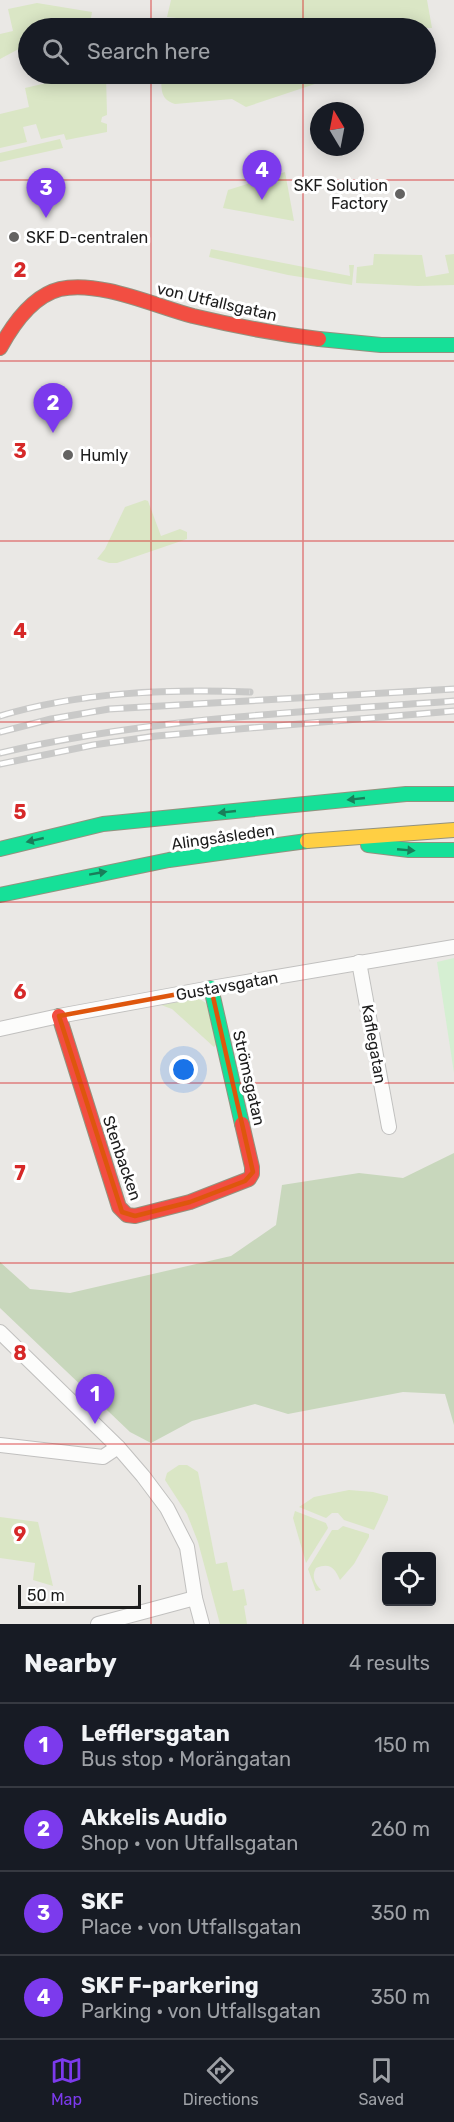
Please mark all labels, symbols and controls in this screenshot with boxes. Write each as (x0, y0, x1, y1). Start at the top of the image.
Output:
search box (18, 18, 436, 84)
icon: search (39, 35, 72, 68)
text: Search here (87, 38, 210, 65)
north arrow (310, 102, 364, 156)
pin: 4 (242, 150, 282, 200)
pin: 3 (26, 168, 66, 218)
place label: SKF Solution Factory (294, 176, 388, 213)
marker: SKF Solution Factory (393, 187, 407, 201)
place label: SKF D-centralen (26, 228, 148, 247)
marker: SKF D-centralen (7, 230, 21, 244)
text: 2 (14, 258, 27, 282)
street label: von Utfallsgatan (155, 279, 279, 325)
pin: 2 (34, 384, 72, 433)
text: 3 (13, 439, 27, 463)
place label: Humly (80, 446, 128, 465)
marker: Humly (61, 448, 75, 462)
text: 4 (13, 619, 27, 643)
one-way arrow (347, 794, 366, 804)
text: 5 (14, 800, 27, 824)
one-way arrow (218, 807, 237, 817)
street label: Alingsåsleden (170, 820, 276, 854)
one-way arrow (26, 836, 44, 846)
one-way arrow (397, 845, 416, 854)
one-way arrow (89, 868, 108, 877)
street label: Gustavsgatan (174, 968, 280, 1004)
text: 6 (13, 980, 27, 1004)
street label: Kaflegatan (358, 1003, 390, 1085)
street label: Strömsgatan (229, 1029, 269, 1127)
your location (169, 1055, 198, 1084)
street label: Stenbacken (99, 1113, 145, 1203)
text: 7 (14, 1161, 26, 1185)
text: 8 (13, 1341, 27, 1365)
pin: 1 (76, 1374, 115, 1424)
text: 9 (14, 1522, 27, 1546)
map controls (382, 1552, 436, 1606)
button: locate (382, 1552, 436, 1606)
scale bar (18, 1582, 141, 1610)
text: 50 m (27, 1586, 65, 1605)
text: Nearby (24, 1648, 117, 1679)
text: 4 results (349, 1651, 430, 1675)
text: Lefflersgatan (81, 1720, 230, 1747)
text: 1 (39, 1733, 48, 1757)
text: 150 m (374, 1733, 430, 1757)
text: Bus stop · Morängatan (81, 1747, 291, 1771)
text: Akkelis Audio (81, 1804, 227, 1831)
text: 2 (37, 1817, 50, 1841)
text: 260 m (371, 1817, 430, 1841)
text: Shop · von Utfallsgatan (81, 1831, 298, 1855)
text: SKF (81, 1888, 124, 1915)
text: 3 (37, 1901, 50, 1925)
text: 350 m (371, 1901, 430, 1925)
text: Place · von Utfallsgatan (81, 1915, 301, 1939)
text: SKF F-parkering (81, 1972, 259, 1999)
text: 4 (37, 1985, 50, 2009)
text: 350 m (371, 1985, 430, 2009)
text: Parking · von Utfallsgatan (81, 1999, 321, 2023)
tab: Map (50, 2054, 83, 2109)
tab: Directions (183, 2054, 259, 2109)
tab: Saved (358, 2054, 404, 2109)

